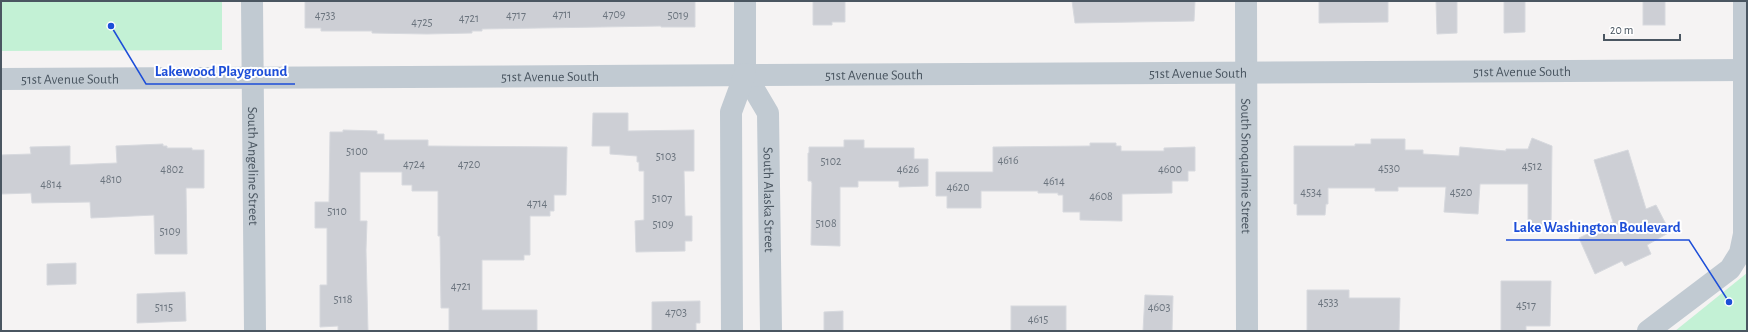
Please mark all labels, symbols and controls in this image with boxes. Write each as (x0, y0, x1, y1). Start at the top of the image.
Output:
house number: 4711 (552, 8, 572, 20)
house number: 4709 (603, 8, 626, 20)
house number: 4733 (315, 9, 335, 21)
house number: 4717 (506, 9, 526, 21)
house number: 5019 (667, 9, 689, 21)
house number: 4721 (459, 12, 479, 24)
house number: 4725 (411, 16, 433, 28)
scale bar (1604, 16, 1680, 42)
text: 20 m (1610, 24, 1633, 36)
callout: Lakewood Playground (146, 57, 295, 84)
text: Lakewood Playground (155, 64, 287, 79)
street label: 51st Avenue South (1473, 65, 1571, 79)
street label: 51st Avenue South (1149, 67, 1247, 81)
street label: 51st Avenue South (825, 68, 923, 83)
street label: 51st Avenue South (501, 70, 599, 84)
street label: 51st Avenue South (21, 72, 119, 87)
street label: South Snoqualmie Street (1238, 98, 1253, 234)
street label: South Angeline Street (245, 107, 260, 226)
house number: 5100 (346, 145, 368, 157)
street label: South Alaska Street (760, 147, 776, 253)
house number: 5103 (656, 150, 676, 162)
house number: 4616 (997, 154, 1019, 166)
house number: 5102 (821, 155, 842, 167)
house number: 4724 (403, 158, 425, 170)
house number: 4720 (458, 158, 480, 170)
house number: 4512 (1522, 160, 1543, 172)
house number: 4530 (1378, 162, 1400, 174)
house number: 4802 (160, 163, 184, 175)
house number: 4626 (897, 163, 920, 175)
house number: 4600 (1158, 163, 1182, 175)
house number: 4810 (100, 173, 122, 185)
house number: 4614 (1043, 175, 1065, 187)
house number: 4814 (40, 178, 62, 190)
house number: 4620 (946, 181, 970, 193)
house number: 4534 (1300, 186, 1322, 198)
house number: 4520 (1450, 186, 1472, 198)
house number: 4608 (1089, 190, 1113, 202)
house number: 5107 (652, 192, 672, 204)
house number: 4714 (527, 197, 548, 209)
house number: 5110 (327, 205, 347, 217)
callout: Lake Washington Boulevard (1506, 213, 1689, 240)
house number: 5108 (815, 217, 837, 229)
house number: 5109 (652, 218, 674, 230)
text: Lake Washington Boulevard (1513, 220, 1681, 235)
house number: 5109 (159, 225, 181, 237)
house number: 4721 (451, 280, 471, 292)
house number: 5118 (334, 293, 353, 305)
house number: 4533 (1318, 296, 1338, 308)
house number: 4517 (1516, 299, 1536, 311)
house number: 5115 (155, 301, 173, 313)
house number: 4603 (1148, 301, 1170, 313)
house number: 4703 (665, 306, 687, 318)
house number: 4615 (1028, 313, 1048, 325)

